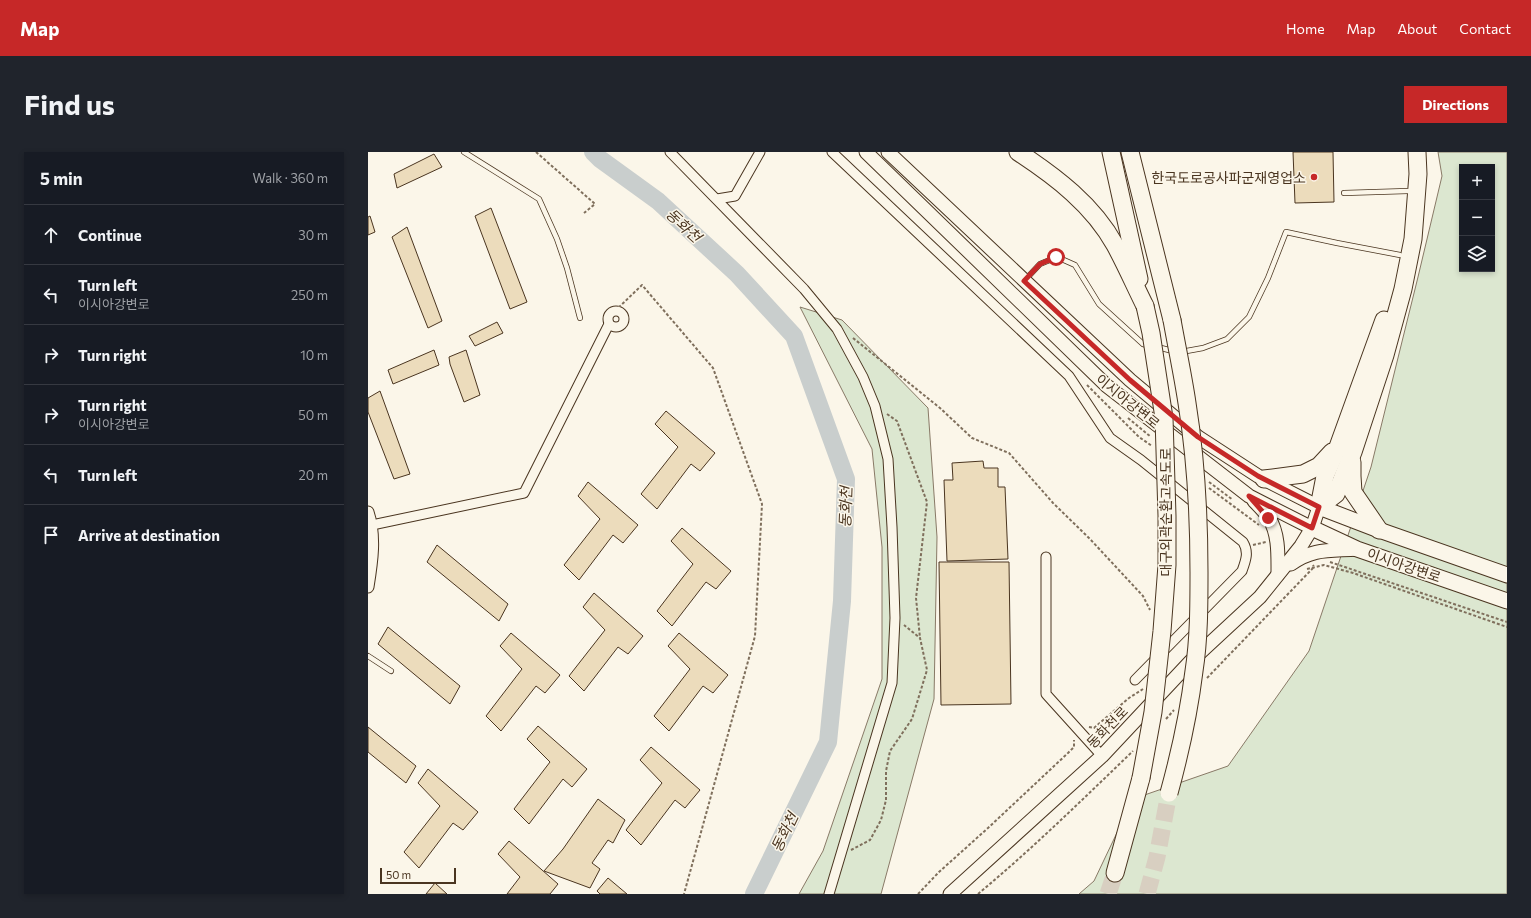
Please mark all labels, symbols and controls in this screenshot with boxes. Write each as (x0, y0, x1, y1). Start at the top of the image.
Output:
text: Map (20, 17, 59, 40)
text: Home (1286, 20, 1325, 37)
text: Map (1347, 20, 1375, 37)
text: About (1397, 20, 1437, 37)
text: Contact (1459, 20, 1511, 37)
button: Directions (1404, 86, 1507, 123)
text: Find us (24, 87, 115, 121)
map controls (1459, 164, 1495, 272)
button: + (1459, 164, 1495, 200)
text: 5 min (40, 168, 83, 189)
place label: 한국도로공사파군재영업소 (1151, 169, 1306, 186)
text: Walk · 360 m (253, 170, 328, 186)
marker: 한국도로공사파군재영업소 (1309, 172, 1319, 182)
button: − (1459, 200, 1495, 236)
water label: 동화천 (663, 204, 707, 247)
icon: ahead (40, 224, 62, 246)
text: Continue (78, 226, 142, 244)
text: 30 m (298, 227, 328, 243)
button: layers (1459, 236, 1495, 272)
route start (1047, 248, 1065, 266)
text: Turn left (78, 276, 137, 294)
icon: left (40, 284, 62, 306)
text: 250 m (291, 287, 328, 303)
text: 이시아강변로 (78, 296, 150, 312)
icon: right (40, 344, 62, 366)
text: Turn right (78, 346, 147, 364)
text: 10 m (300, 347, 328, 363)
street label: 이시아강변로 (1093, 370, 1163, 432)
text: Turn right (78, 396, 147, 414)
icon: right (40, 404, 62, 426)
text: 50 m (298, 407, 328, 423)
text: 이시아강변로 (78, 416, 150, 432)
street label: 대구외곽순환고속도로 (1157, 447, 1174, 576)
icon: left (40, 464, 62, 486)
text: Turn left (78, 466, 137, 484)
text: 20 m (299, 467, 328, 483)
water label: 동화천 (835, 484, 855, 528)
route end (1259, 509, 1277, 527)
icon: arrive (40, 524, 62, 546)
text: Arrive at destination (78, 526, 220, 544)
street label: 이시아강변로 (1365, 544, 1443, 586)
street label: 동화천로 (1083, 702, 1131, 751)
water label: 동화천 (767, 807, 802, 855)
scale bar (380, 866, 456, 885)
text: 50 m (386, 868, 411, 881)

